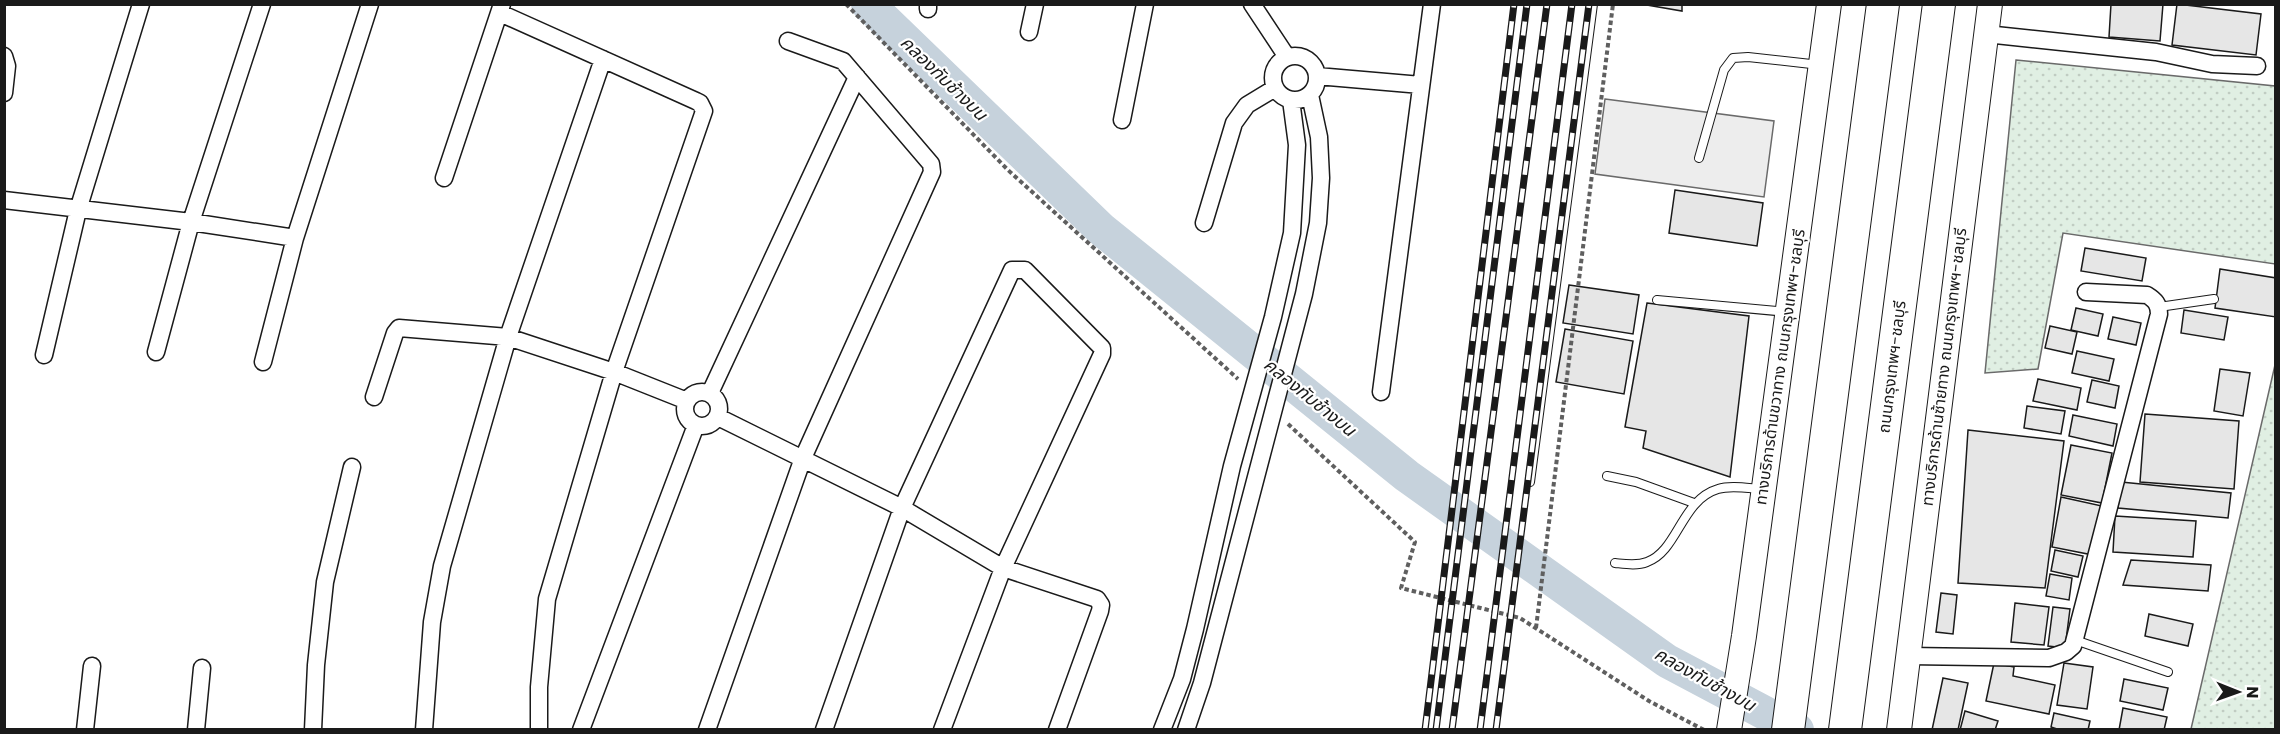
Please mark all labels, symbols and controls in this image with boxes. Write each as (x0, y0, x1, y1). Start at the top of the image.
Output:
water label: คลองทับช้างบน (895, 30, 994, 127)
street label: ทางบริการด้านซ้ายทาง ถนนกรุงเทพฯ-ชลบุรี (1916, 227, 1972, 507)
street label: ทางบริการด้านขวาทาง ถนนกรุงเทพฯ-ชลบุรี (1749, 228, 1811, 506)
street label: ถนนกรุงเทพฯ-ชลบุรี (1872, 299, 1912, 435)
water label: คลองทับช้างบน (1259, 352, 1362, 443)
water label: คลองทับช้างบน (1650, 641, 1761, 718)
north arrow (2208, 662, 2268, 722)
text: N (2241, 686, 2264, 698)

